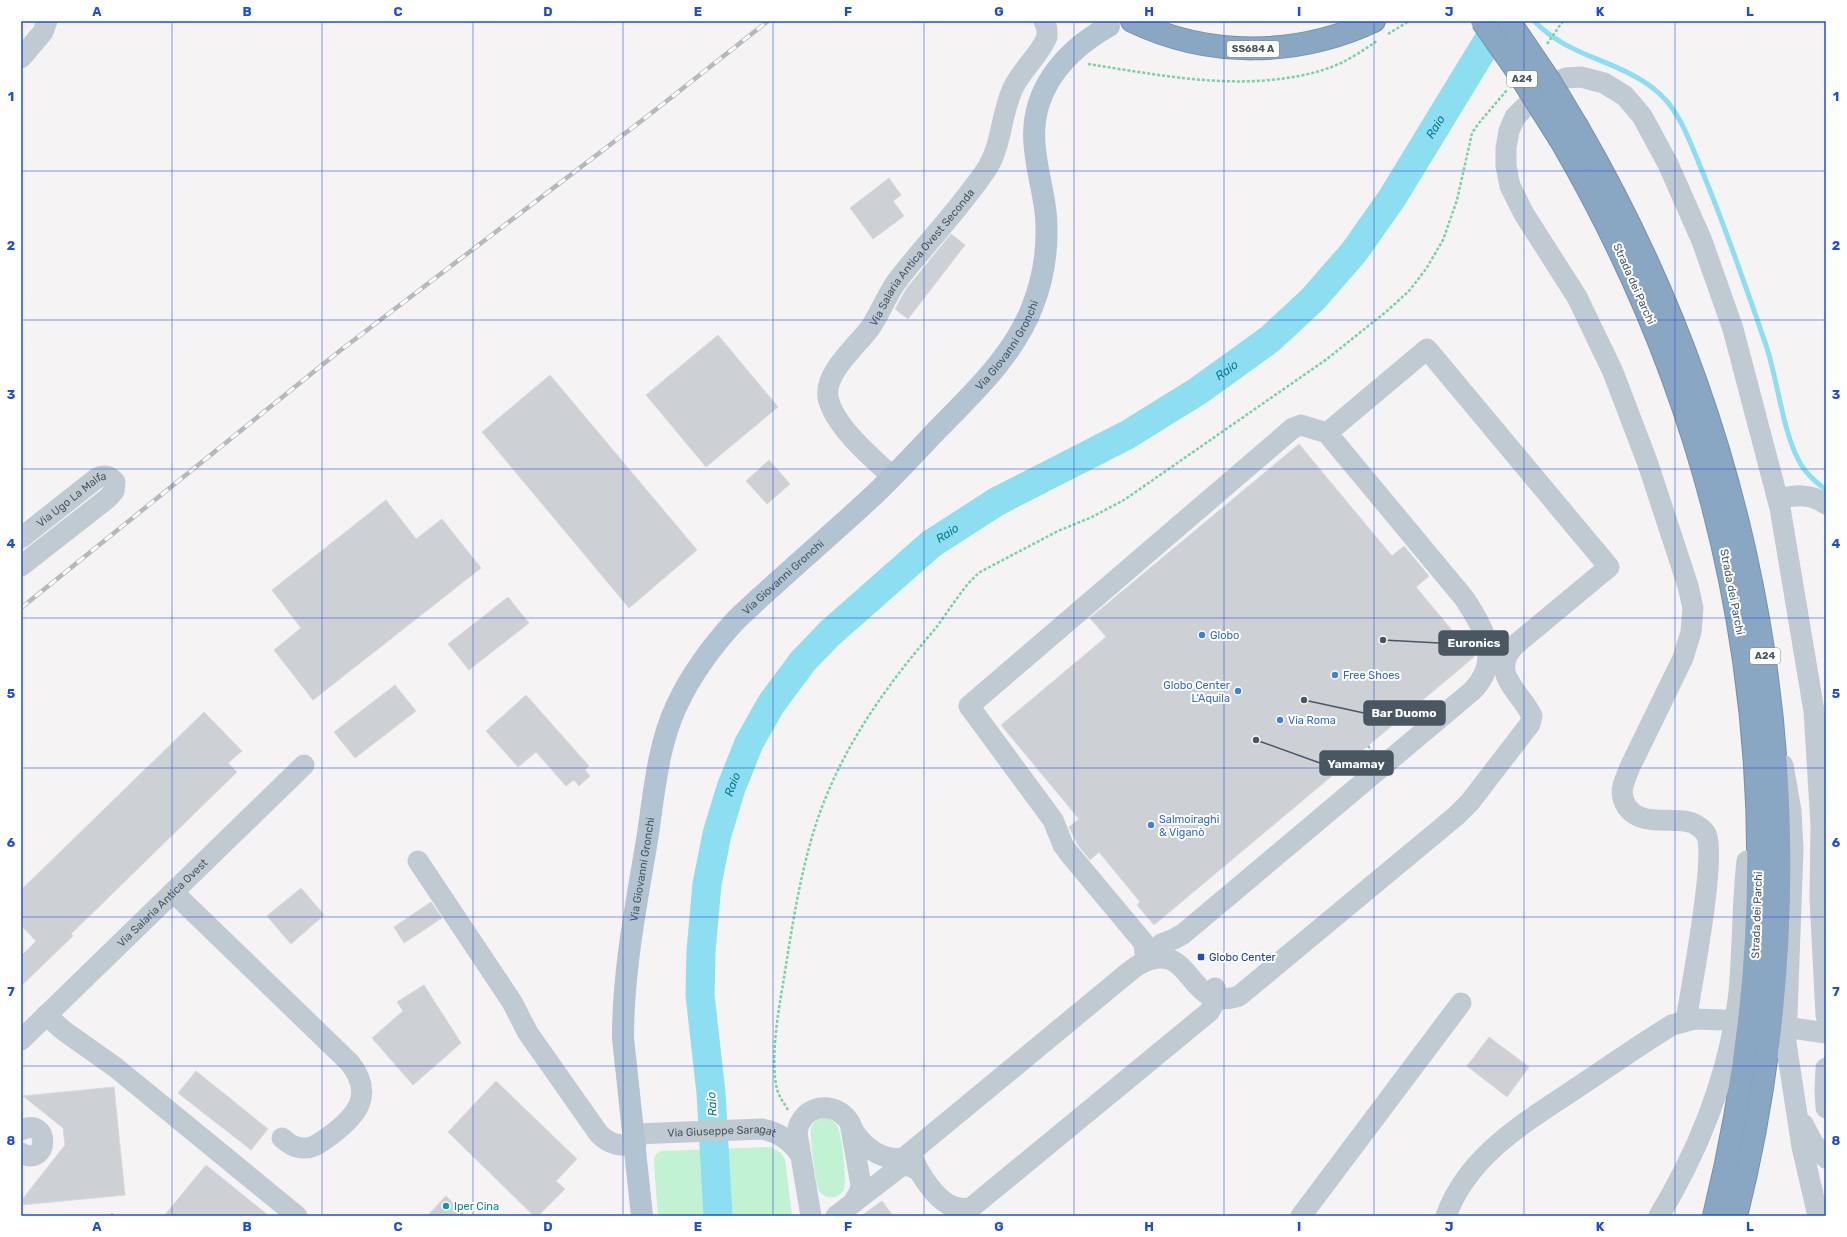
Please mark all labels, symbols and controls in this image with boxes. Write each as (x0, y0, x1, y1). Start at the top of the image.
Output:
text: A (92, 4, 102, 19)
text: B (242, 4, 252, 19)
text: C (393, 4, 403, 19)
text: D (543, 4, 553, 19)
text: E (694, 4, 702, 19)
text: F (844, 4, 852, 19)
text: G (994, 4, 1004, 19)
text: H (1144, 4, 1154, 19)
text: I (1297, 4, 1301, 19)
text: J (1445, 4, 1453, 19)
text: K (1596, 4, 1605, 19)
text: L (1746, 4, 1754, 19)
road number: SS684 A (1227, 41, 1279, 57)
road number: A24 (1507, 71, 1537, 87)
text: 1 (8, 89, 14, 104)
text: 1 (1833, 89, 1839, 104)
water label: Raio (1423, 112, 1448, 141)
street label: Via Salaria Antica Ovest Seconda (867, 186, 977, 328)
text: 2 (7, 238, 15, 253)
text: 2 (1832, 238, 1840, 253)
street label: Strada dei Parchi (1610, 242, 1658, 326)
street label: Via Giovanni Gronchi (973, 298, 1041, 393)
water label: Raio (1213, 357, 1241, 383)
text: 3 (7, 387, 16, 402)
text: 3 (1832, 387, 1841, 402)
street label: Via Ugo La Malfa (34, 469, 107, 530)
water label: Raio (933, 521, 962, 546)
text: 4 (7, 536, 16, 551)
text: 4 (1832, 536, 1841, 551)
street label: Via Giovanni Gronchi (739, 537, 826, 617)
street label: Strada dei Parchi (1717, 548, 1747, 636)
place label: Globo (1210, 629, 1239, 642)
marker: Globo (1197, 630, 1207, 640)
callout: Euronics (1439, 631, 1508, 655)
text: Euronics (1448, 636, 1501, 650)
road number: A24 (1750, 648, 1780, 664)
place label: Free Shoes (1343, 669, 1400, 682)
marker: Free Shoes (1330, 670, 1340, 680)
place label: Globo Center L'Aquila (1163, 679, 1231, 705)
text: 5 (7, 686, 15, 701)
marker: Globo Center L'Aquila (1233, 686, 1243, 696)
text: 5 (1832, 686, 1840, 701)
callout: Bar Duomo (1364, 701, 1445, 725)
text: Bar Duomo (1371, 706, 1437, 720)
place label: Via Roma (1288, 714, 1336, 727)
marker: Via Roma (1275, 715, 1285, 725)
callout: Yamamay (1320, 751, 1393, 775)
text: Yamamay (1327, 757, 1385, 771)
water label: Raio (722, 770, 744, 798)
place label: Salmoiraghi & Viganò (1159, 813, 1219, 839)
street label: Via Giovanni Gronchi (627, 816, 657, 922)
marker: Salmoiraghi & Viganò (1146, 820, 1156, 830)
text: 6 (7, 835, 16, 850)
text: 6 (1832, 835, 1841, 850)
street label: Via Salaria Antica Ovest (114, 855, 211, 950)
street label: Strada dei Parchi (1749, 871, 1765, 959)
place label: Globo Center (1209, 951, 1277, 964)
marker: Globo Center (1196, 952, 1206, 962)
text: 7 (7, 984, 15, 999)
text: 7 (1832, 984, 1840, 999)
water label: Raio (704, 1091, 720, 1117)
street label: Via Giuseppe Saragat (667, 1122, 779, 1140)
text: 8 (7, 1133, 16, 1148)
text: 8 (1832, 1133, 1841, 1148)
place label: Iper Cina (454, 1200, 499, 1213)
marker: Iper Cina (441, 1201, 451, 1211)
text: A (92, 1219, 102, 1234)
text: B (242, 1219, 252, 1234)
text: C (393, 1219, 403, 1234)
text: D (543, 1219, 553, 1234)
text: E (694, 1219, 702, 1234)
text: F (844, 1219, 852, 1234)
text: G (994, 1219, 1004, 1234)
text: H (1144, 1219, 1154, 1234)
text: I (1297, 1219, 1301, 1234)
text: J (1445, 1219, 1453, 1234)
text: K (1596, 1219, 1605, 1234)
text: L (1746, 1219, 1754, 1234)

